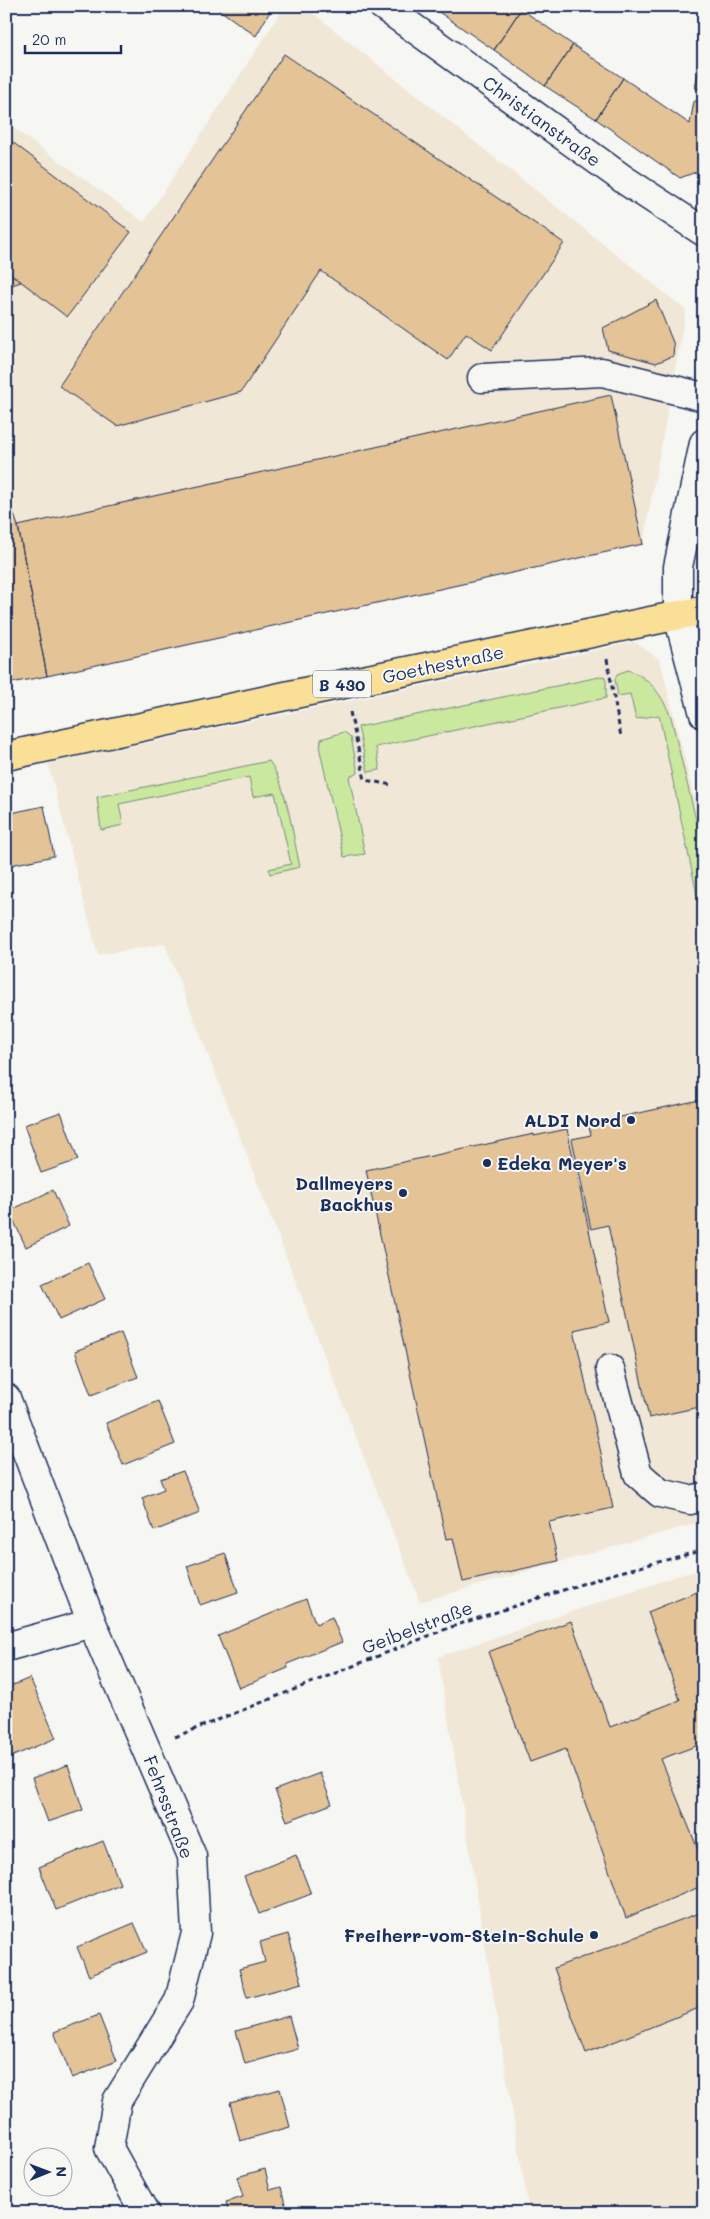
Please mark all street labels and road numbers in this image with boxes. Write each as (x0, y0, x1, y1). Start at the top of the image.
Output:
street label: Christianstraße (478, 70, 606, 172)
street label: Goethestraße (380, 639, 506, 689)
road number: B 430 (313, 671, 371, 698)
street label: Geibelstraße (358, 1595, 476, 1659)
street label: Fehrsstraße (138, 1752, 200, 1862)

